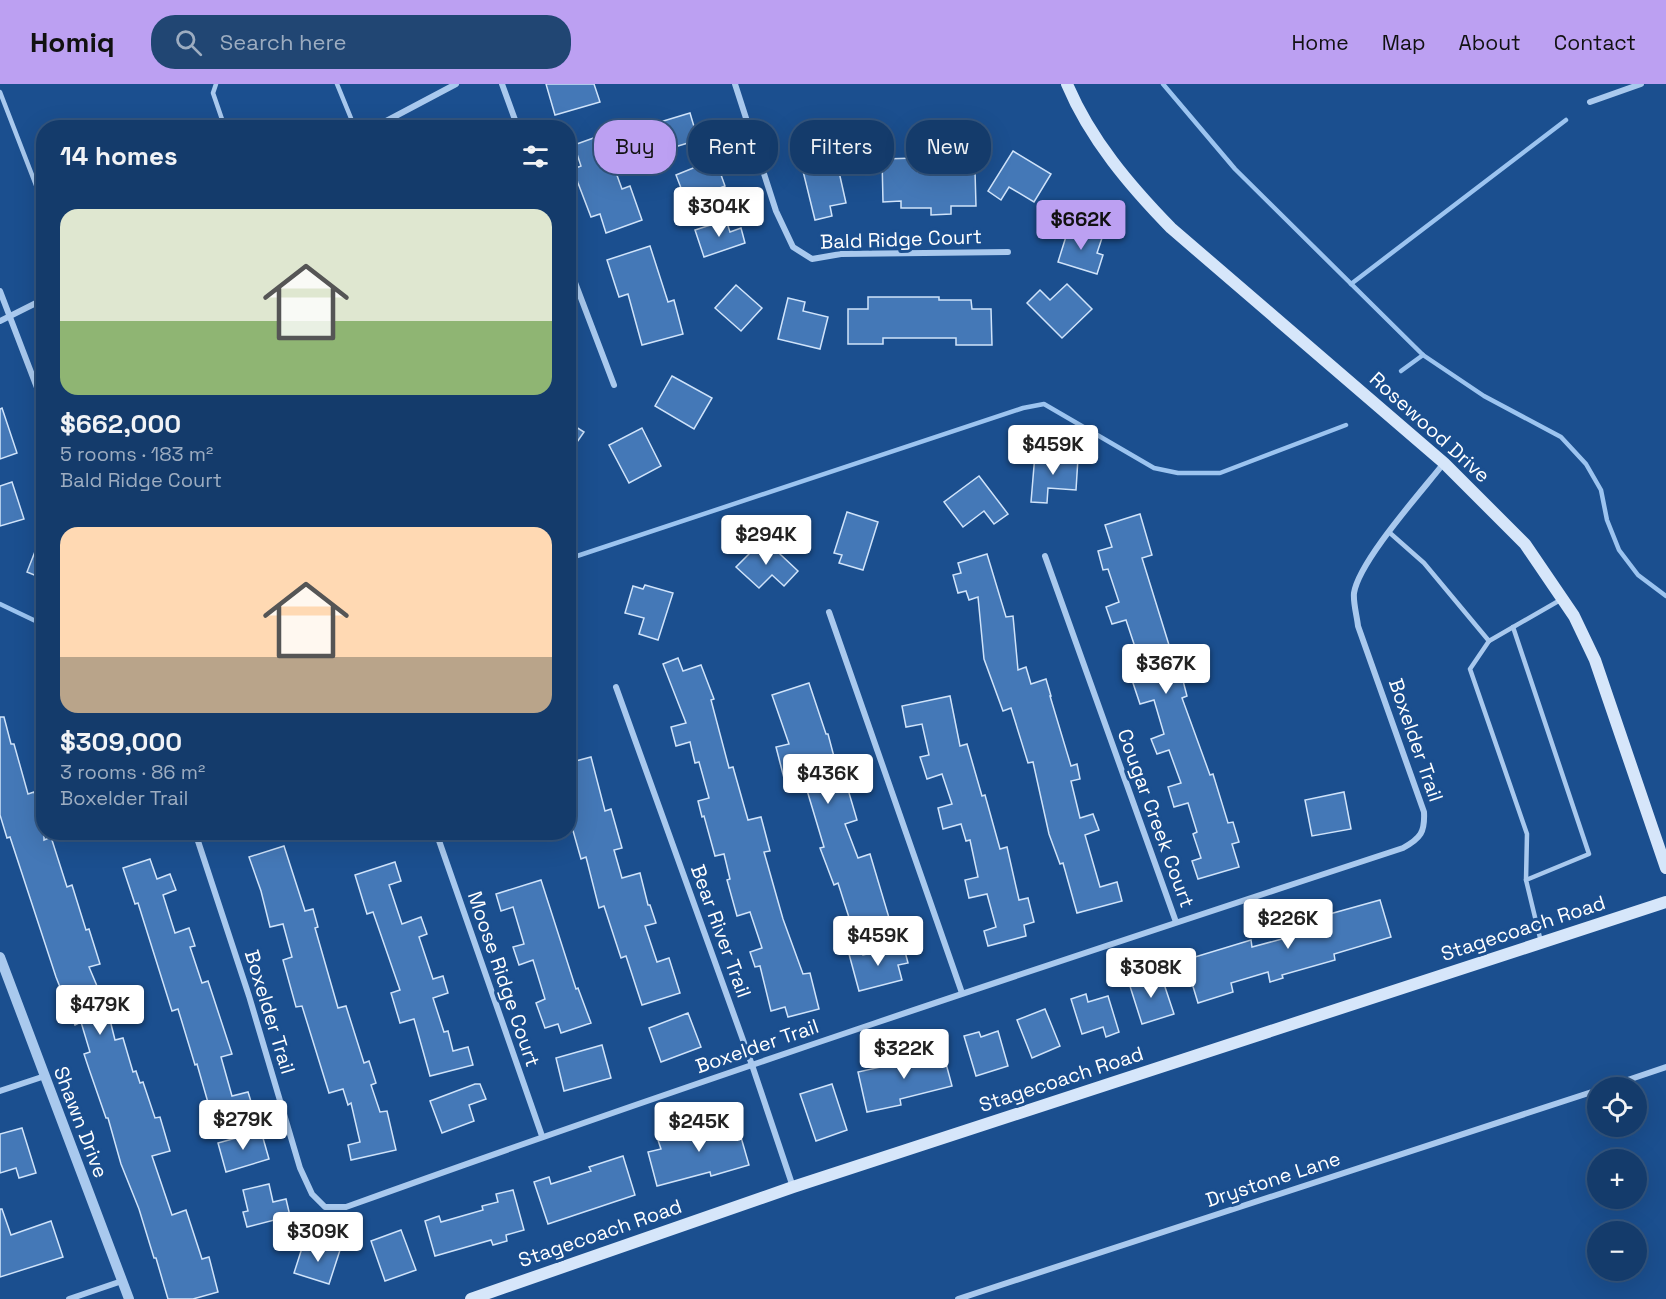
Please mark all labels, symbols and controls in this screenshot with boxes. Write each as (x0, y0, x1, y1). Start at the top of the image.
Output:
search box (151, 15, 571, 69)
text: Homiq (30, 24, 115, 60)
icon: search (172, 26, 205, 59)
text: Search here (220, 28, 347, 56)
text: Home (1291, 29, 1349, 56)
text: Map (1382, 29, 1426, 56)
text: About (1459, 29, 1521, 56)
text: Contact (1554, 29, 1636, 56)
chip: Buy (594, 120, 676, 174)
chip: Rent (688, 120, 778, 174)
chip: Filters (790, 120, 894, 174)
chip: New (906, 120, 991, 174)
text: 14 homes (60, 139, 178, 173)
icon: filters (519, 140, 552, 173)
pin: $304K (677, 187, 761, 238)
text: $304K (688, 193, 750, 219)
pin: $662K (1039, 200, 1123, 251)
text: $662K (1050, 206, 1112, 232)
street label: Bald Ridge Court (820, 223, 982, 255)
icon: home (252, 248, 360, 356)
street label: Rosewood Drive (1364, 366, 1496, 488)
text: $662,000 (60, 407, 181, 441)
pin: $459K (1011, 425, 1095, 476)
text: $459K (1022, 431, 1084, 457)
text: 5 rooms · 183 m² (60, 441, 213, 467)
text: Bald Ridge Court (60, 467, 222, 493)
pin: $294K (724, 515, 808, 566)
text: $294K (735, 521, 797, 547)
icon: home (252, 566, 360, 674)
pin: $367K (1124, 644, 1208, 695)
text: $367K (1136, 650, 1196, 676)
street label: Boxelder Trail (1383, 675, 1449, 805)
text: $309,000 (60, 725, 182, 759)
street label: Cougar Creek Court (1112, 725, 1200, 911)
pin: $436K (786, 754, 870, 805)
text: 3 rooms · 86 m² (60, 759, 205, 785)
text: $436K (797, 760, 859, 786)
text: Boxelder Trail (60, 785, 189, 811)
street label: Bear River Trail (685, 861, 757, 1001)
street label: Moose Ridge Court (462, 888, 546, 1070)
street label: Stagecoach Road (1438, 889, 1608, 967)
pin: $226K (1246, 899, 1330, 950)
text: $226K (1258, 905, 1318, 931)
pin: $459K (836, 916, 920, 967)
text: $459K (847, 922, 909, 948)
street label: Boxelder Trail (239, 947, 301, 1077)
pin: $308K (1109, 948, 1193, 999)
text: $308K (1120, 954, 1182, 980)
pin: $479K (58, 985, 142, 1036)
text: $479K (70, 991, 130, 1017)
street label: Boxelder Trail (692, 1013, 822, 1079)
pin: $322K (862, 1029, 946, 1080)
text: $322K (874, 1035, 934, 1061)
street label: Stagecoach Road (976, 1040, 1146, 1118)
street label: Shawn Drive (48, 1063, 114, 1181)
map controls (1587, 1077, 1647, 1281)
button: locate (1587, 1077, 1647, 1137)
pin: $279K (201, 1100, 285, 1151)
pin: $245K (657, 1102, 741, 1153)
text: $279K (213, 1106, 273, 1132)
text: $245K (669, 1108, 729, 1134)
street label: Drystone Lane (1202, 1145, 1344, 1213)
button: + (1587, 1149, 1647, 1209)
street label: Stagecoach Road (515, 1193, 685, 1273)
pin: $309K (276, 1212, 360, 1263)
text: $309K (287, 1218, 349, 1244)
button: − (1587, 1221, 1647, 1281)

